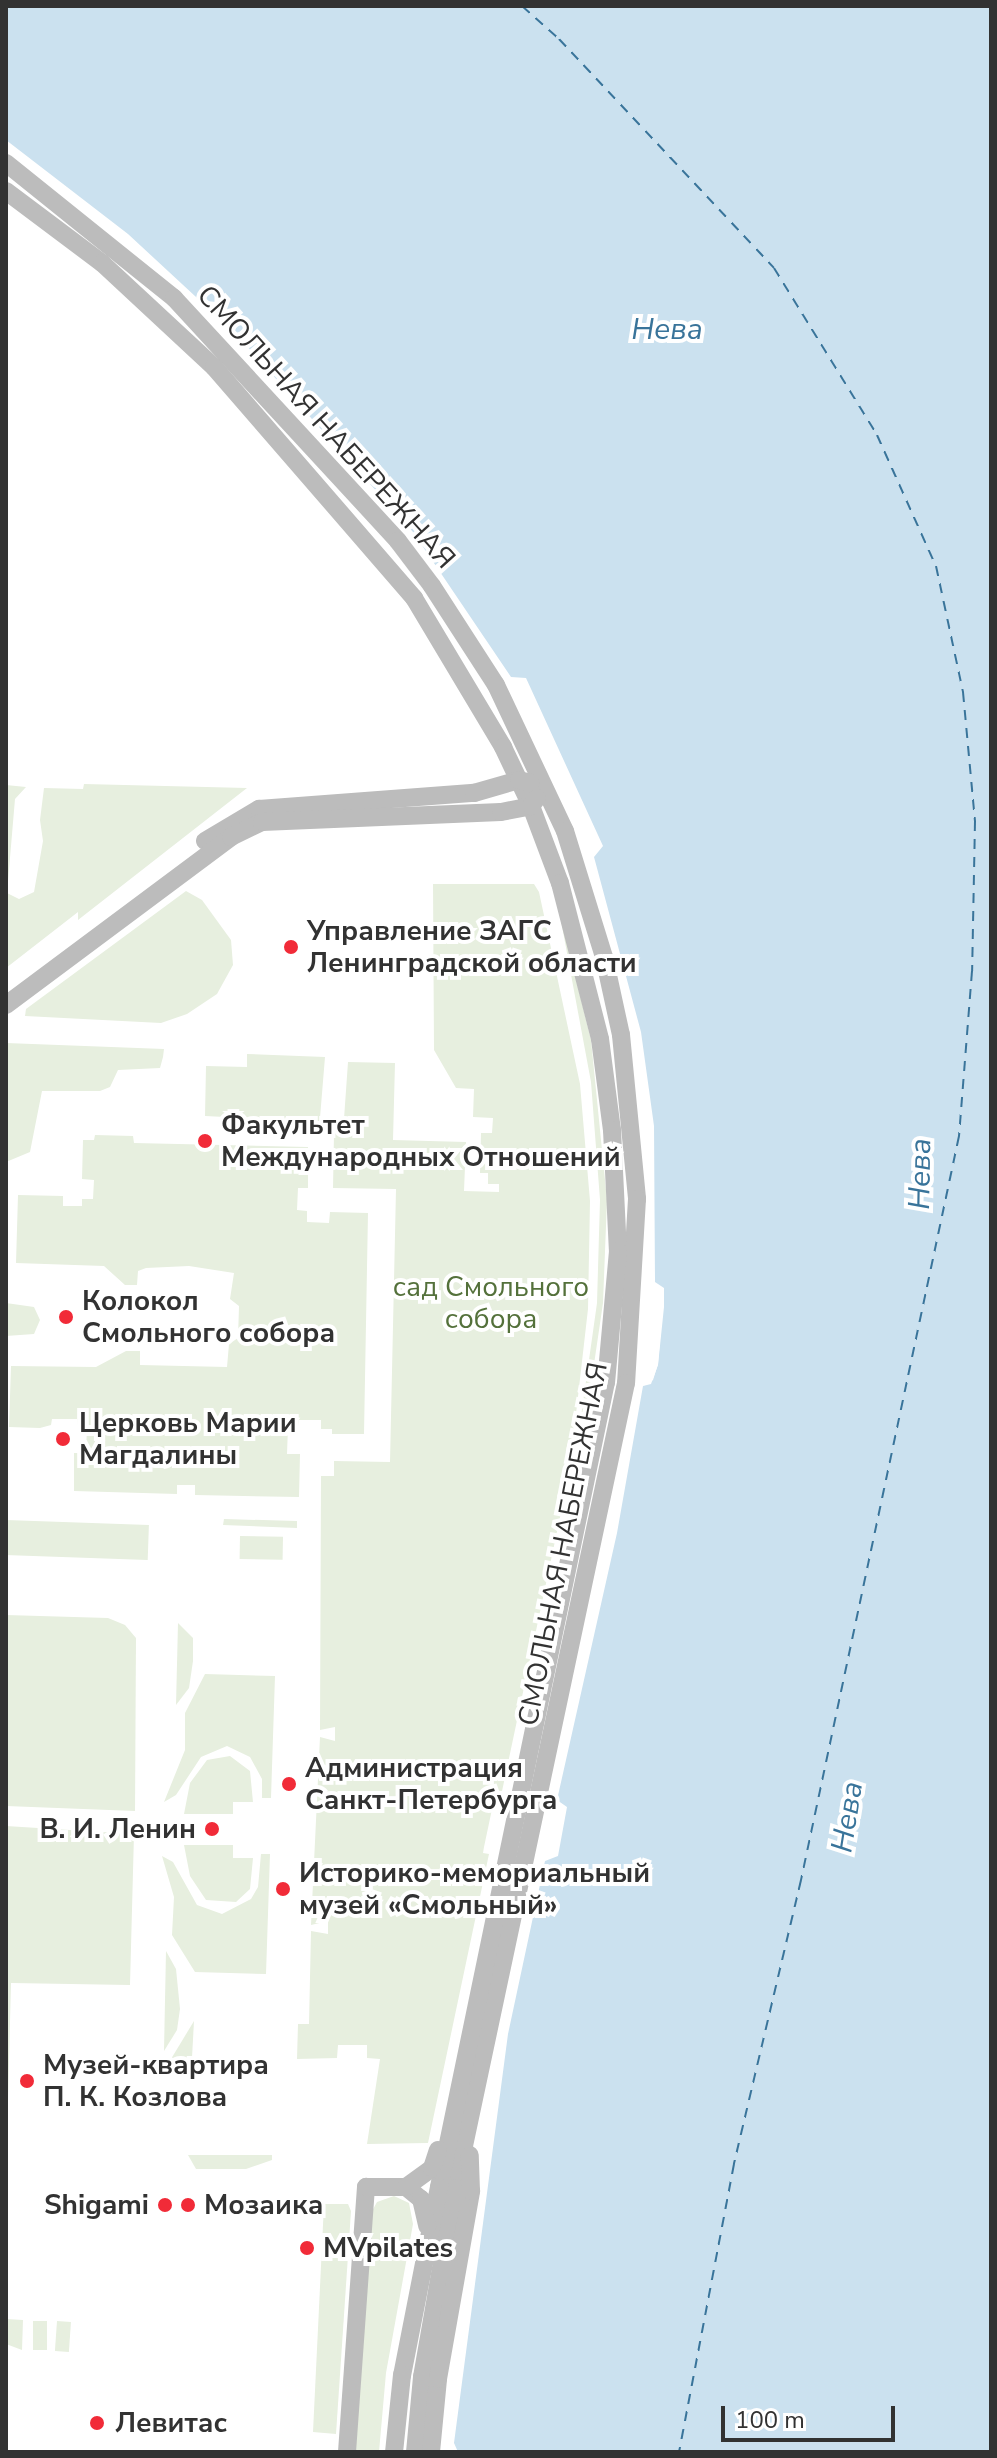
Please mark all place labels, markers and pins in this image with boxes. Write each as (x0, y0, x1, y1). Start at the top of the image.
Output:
place label: Управление ЗАГС Ленинградской области (307, 914, 637, 980)
marker: Управление ЗАГС Ленинградской области (282, 938, 300, 956)
place label: Факультет Международных Отношений (221, 1108, 621, 1174)
marker: Факультет Международных Отношений (196, 1132, 214, 1150)
place label: Колокол Смольного собора (82, 1284, 335, 1350)
marker: Колокол Смольного собора (57, 1308, 75, 1326)
place label: Церковь Марии Магдалины (79, 1406, 297, 1472)
marker: Церковь Марии Магдалины (54, 1430, 72, 1448)
place label: Администрация Санкт-Петербурга (305, 1751, 558, 1817)
marker: Администрация Санкт-Петербурга (280, 1775, 298, 1793)
place label: В. И. Ленин (39, 1812, 196, 1846)
marker: В. И. Ленин (203, 1820, 221, 1838)
place label: Историко-мемориальный музей «Смольный» (299, 1856, 650, 1922)
marker: Историко-мемориальный музей «Смольный» (274, 1880, 292, 1898)
place label: Музей-квартира П. К. Козлова (43, 2048, 269, 2114)
marker: Музей-квартира П. К. Козлова (18, 2072, 36, 2090)
place label: Shigami (44, 2188, 149, 2222)
place label: Мозаика (204, 2188, 323, 2222)
marker: Shigami (156, 2196, 174, 2214)
marker: Мозаика (179, 2196, 197, 2214)
place label: MVpilates (323, 2231, 453, 2265)
marker: MVpilates (298, 2239, 316, 2257)
place label: Левитас (115, 2406, 227, 2440)
marker: Левитас (86, 2412, 108, 2434)

